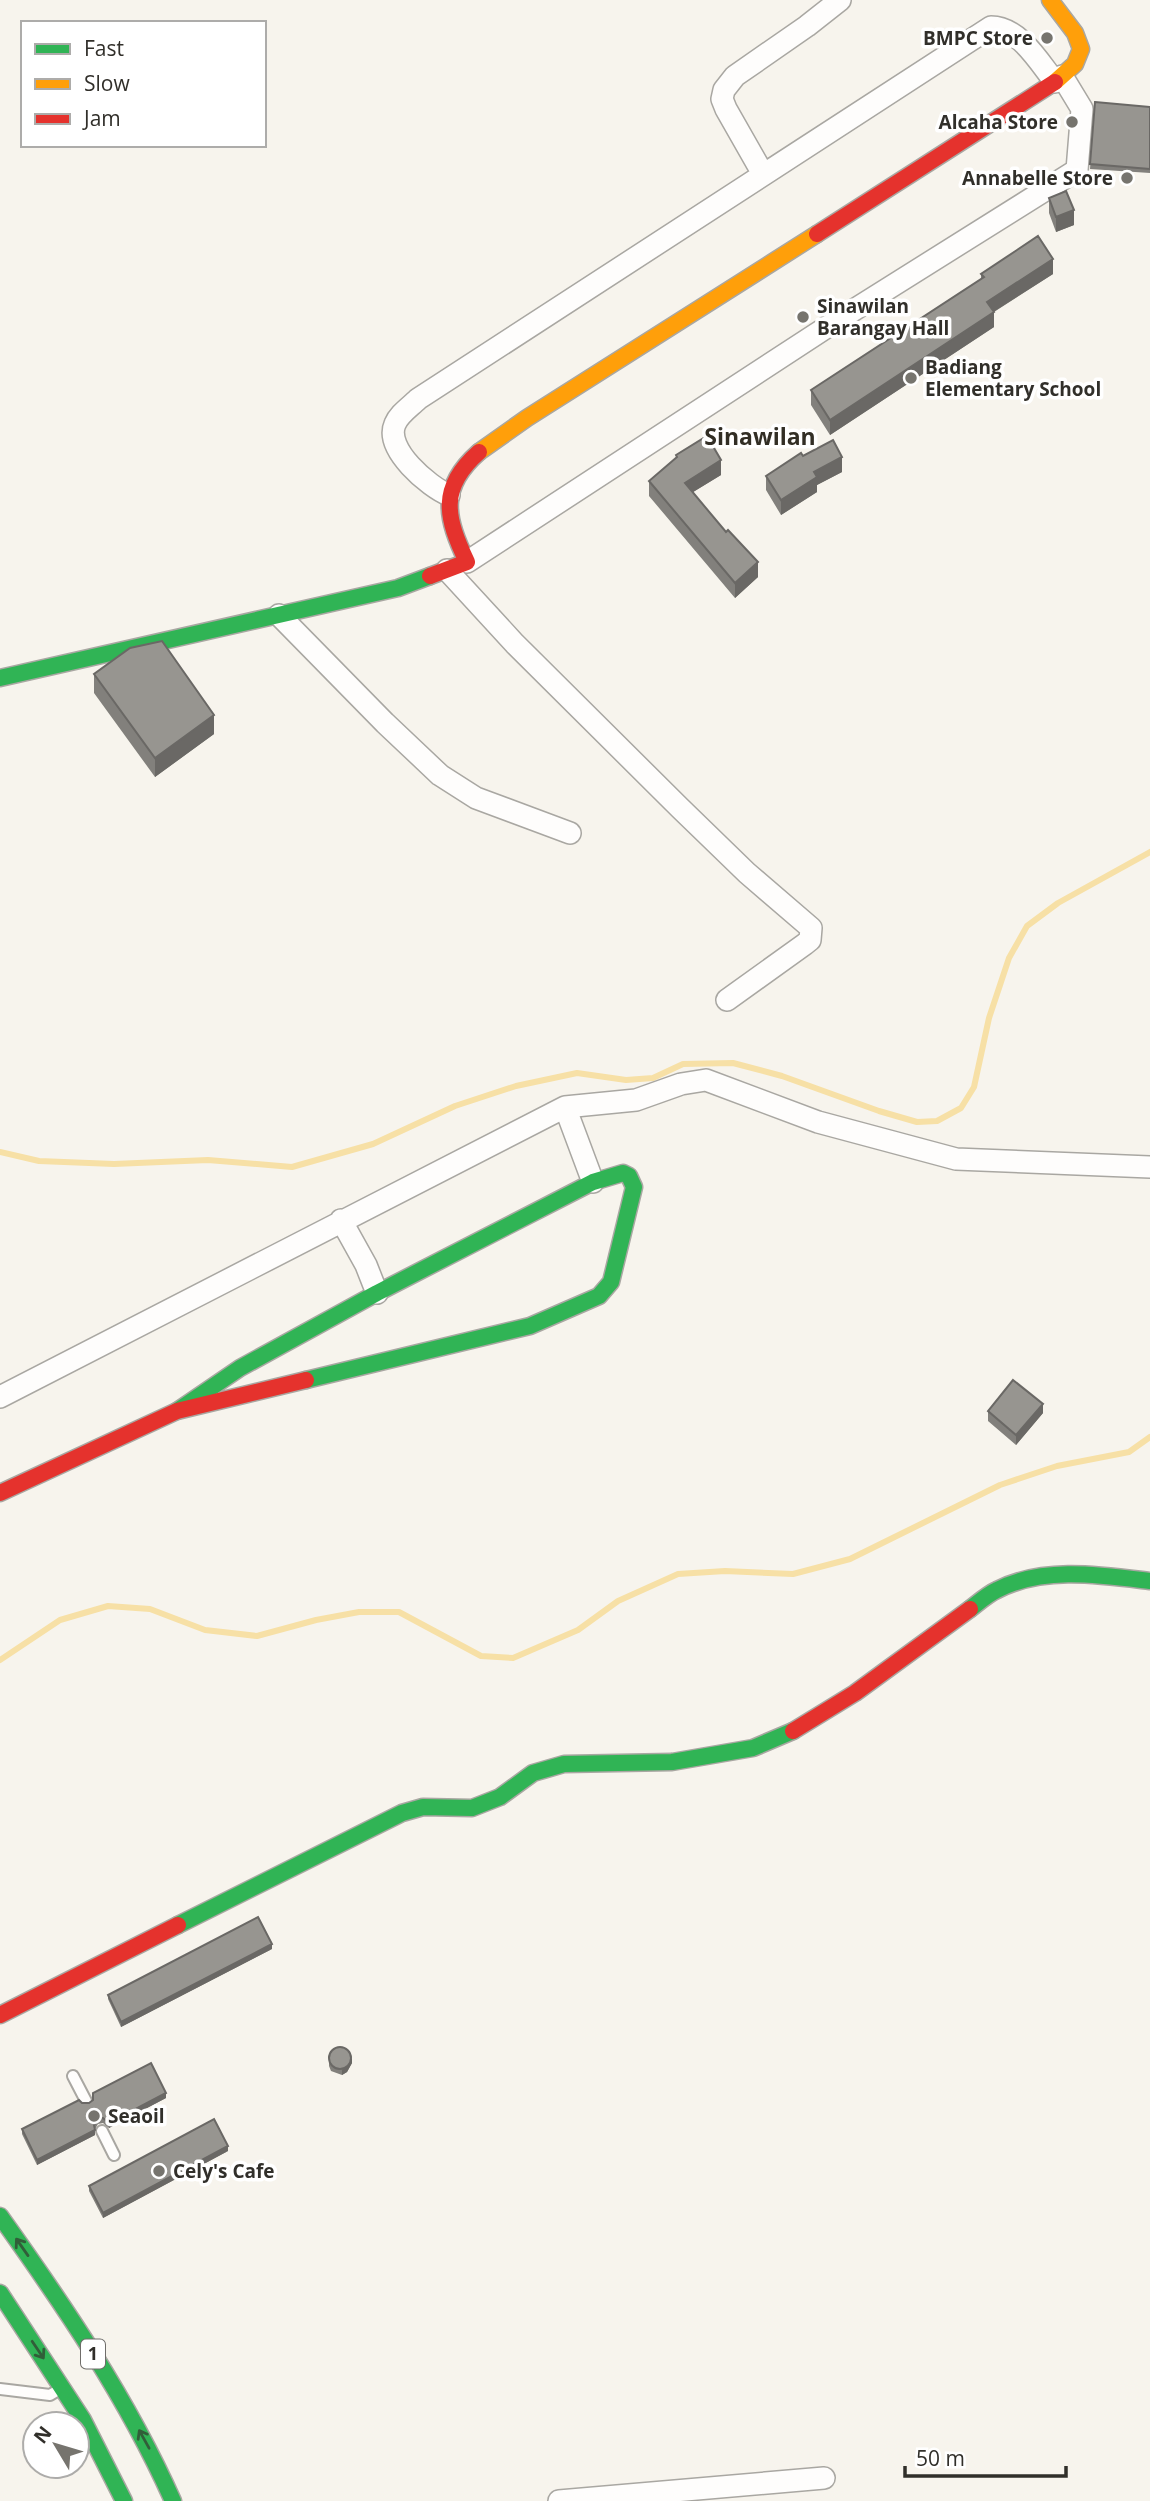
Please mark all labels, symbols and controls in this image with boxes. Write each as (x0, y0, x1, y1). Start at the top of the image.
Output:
legend (21, 21, 266, 147)
place label: BMPC Store (923, 25, 1033, 51)
marker: BMPC Store (1039, 30, 1055, 46)
text: Fast (84, 34, 124, 62)
text: Slow (84, 69, 130, 97)
text: Jam (82, 104, 121, 132)
place label: Alcaha Store (939, 109, 1058, 135)
marker: Alcaha Store (1064, 114, 1080, 130)
place label: Annabelle Store (962, 165, 1113, 191)
marker: Annabelle Store (1119, 170, 1135, 186)
place label: Sinawilan Barangay Hall (817, 293, 949, 341)
marker: Sinawilan Barangay Hall (795, 309, 811, 325)
place label: Badiang Elementary School (925, 354, 1101, 402)
marker: Badiang Elementary School (903, 370, 919, 386)
district label: Sinawilan (704, 420, 816, 452)
place label: Seaoil (108, 2103, 165, 2129)
marker: Seaoil (86, 2108, 102, 2124)
place label: Cely's Cafe (173, 2158, 275, 2184)
marker: Cely's Cafe (151, 2163, 167, 2179)
one-way arrow (15, 2238, 29, 2257)
one-way arrow (31, 2340, 45, 2359)
road number: 1 (81, 2340, 105, 2368)
north arrow (21, 2410, 91, 2480)
text: N (28, 2420, 58, 2449)
one-way arrow (137, 2429, 150, 2450)
scale bar (905, 2434, 1066, 2478)
text: 50 m (916, 2444, 965, 2472)

